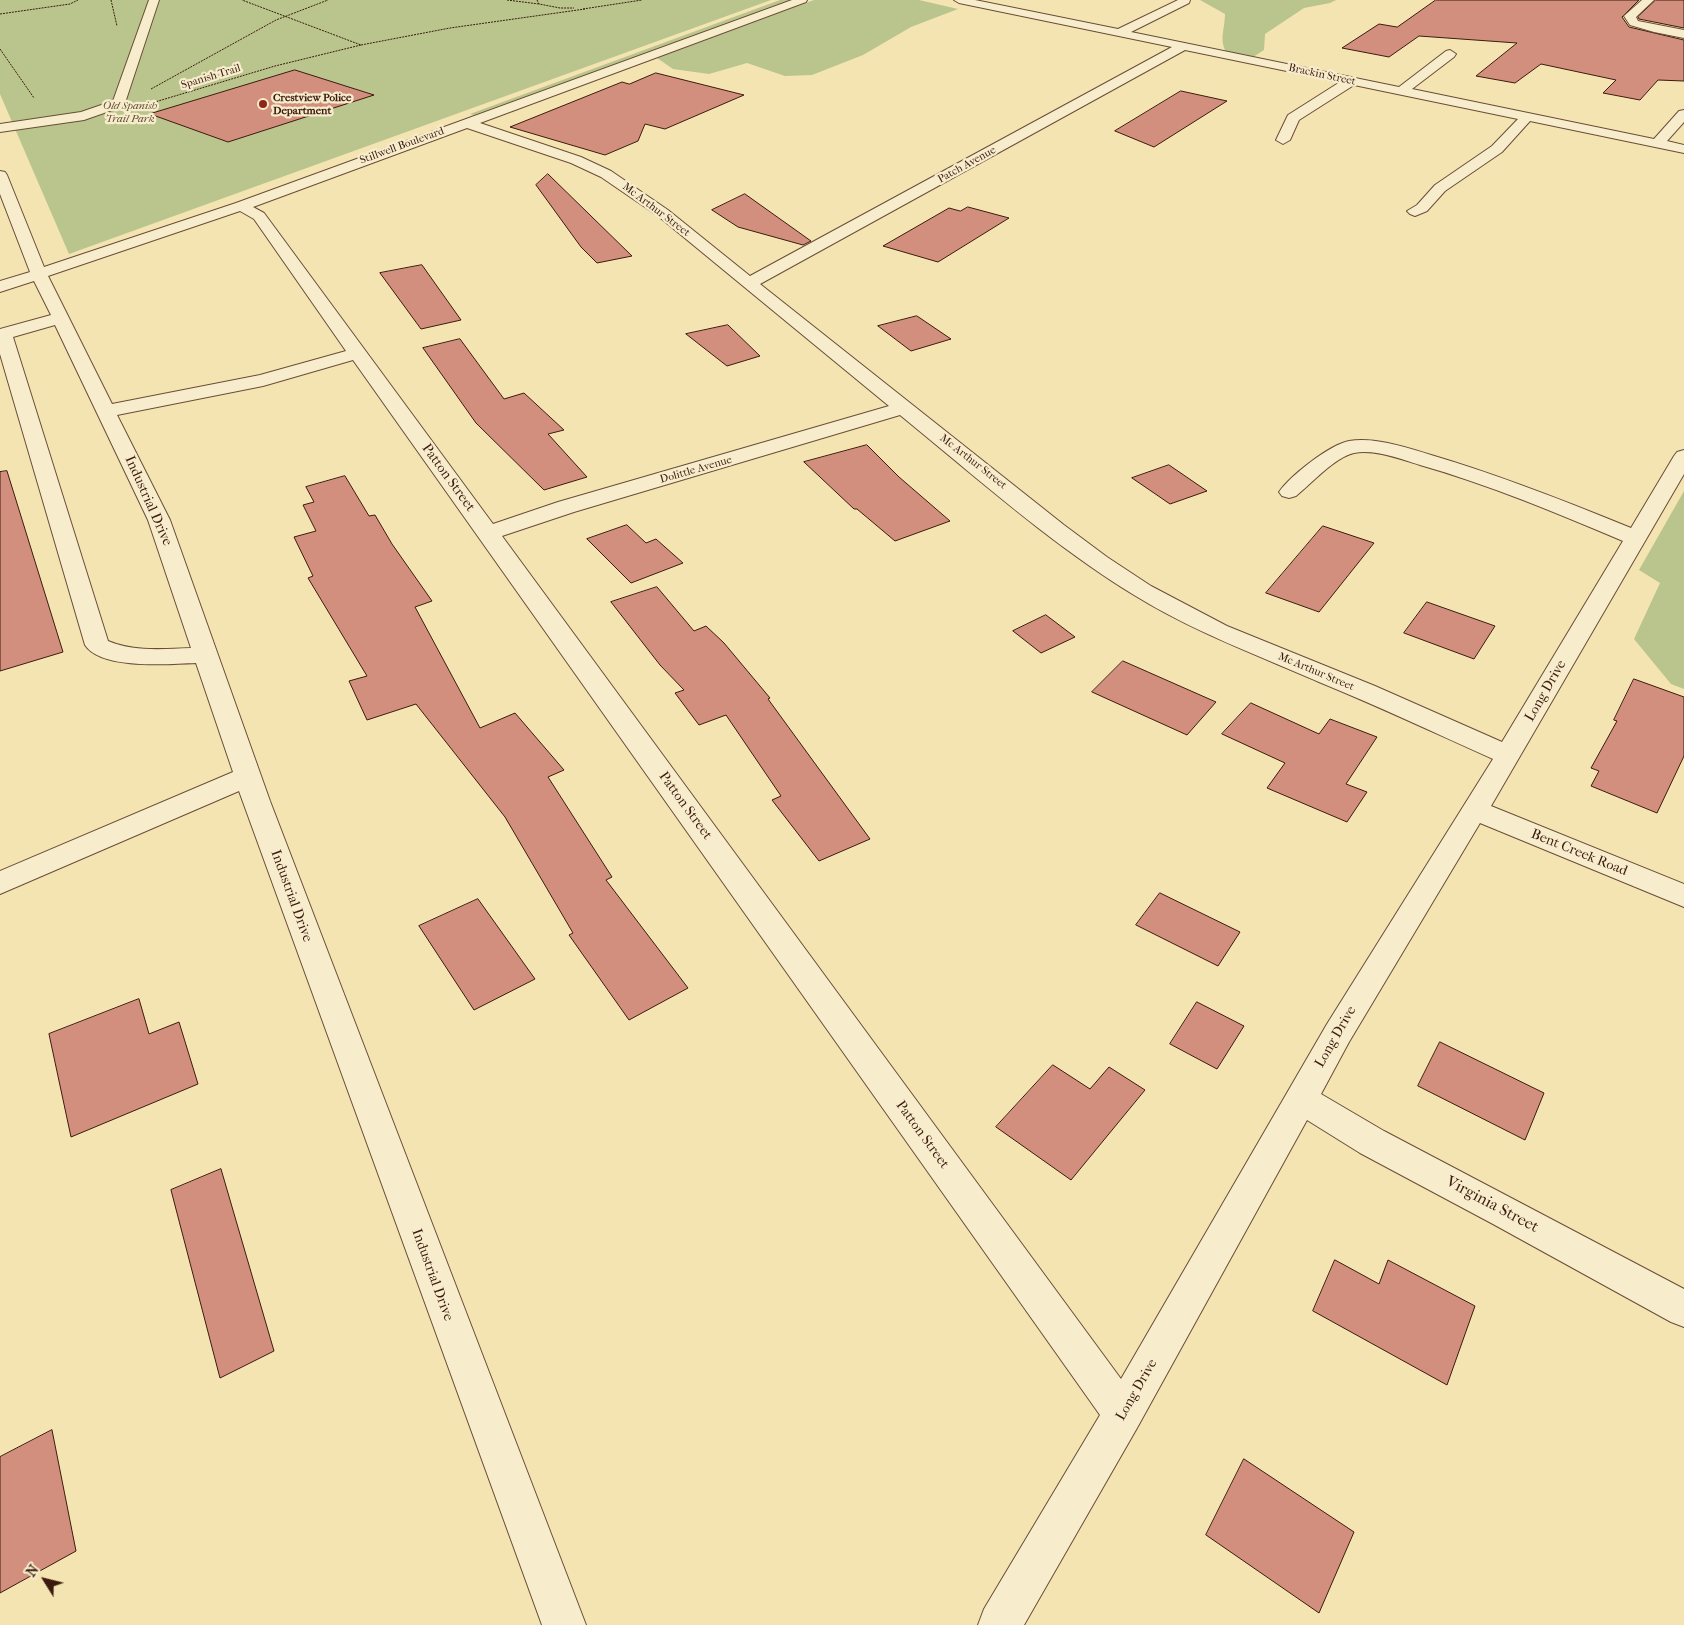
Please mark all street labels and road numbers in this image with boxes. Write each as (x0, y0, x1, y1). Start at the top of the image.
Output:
street label: Brackin Street (1287, 61, 1357, 89)
street label: Spanish Trail (180, 62, 242, 92)
street label: Stillwell Boulevard (358, 125, 446, 167)
street label: Patch Avenue (936, 144, 998, 186)
street label: Mc Arthur Street (620, 180, 692, 240)
street label: Mc Arthur Street (937, 432, 1009, 492)
street label: Patton Street (418, 441, 478, 515)
street label: Industrial Drive (121, 453, 175, 549)
street label: Dolittle Avenue (659, 453, 733, 487)
street label: Mc Arthur Street (1276, 650, 1356, 694)
street label: Long Drive (1522, 657, 1570, 725)
street label: Patton Street (655, 769, 715, 843)
street label: Bent Creek Road (1528, 826, 1630, 880)
street label: Industrial Drive (267, 848, 315, 944)
street label: Long Drive (1312, 1003, 1360, 1071)
street label: Patton Street (892, 1098, 952, 1172)
street label: Virginia Street (1442, 1173, 1542, 1237)
street label: Industrial Drive (408, 1227, 456, 1323)
street label: Long Drive (1113, 1356, 1161, 1424)

